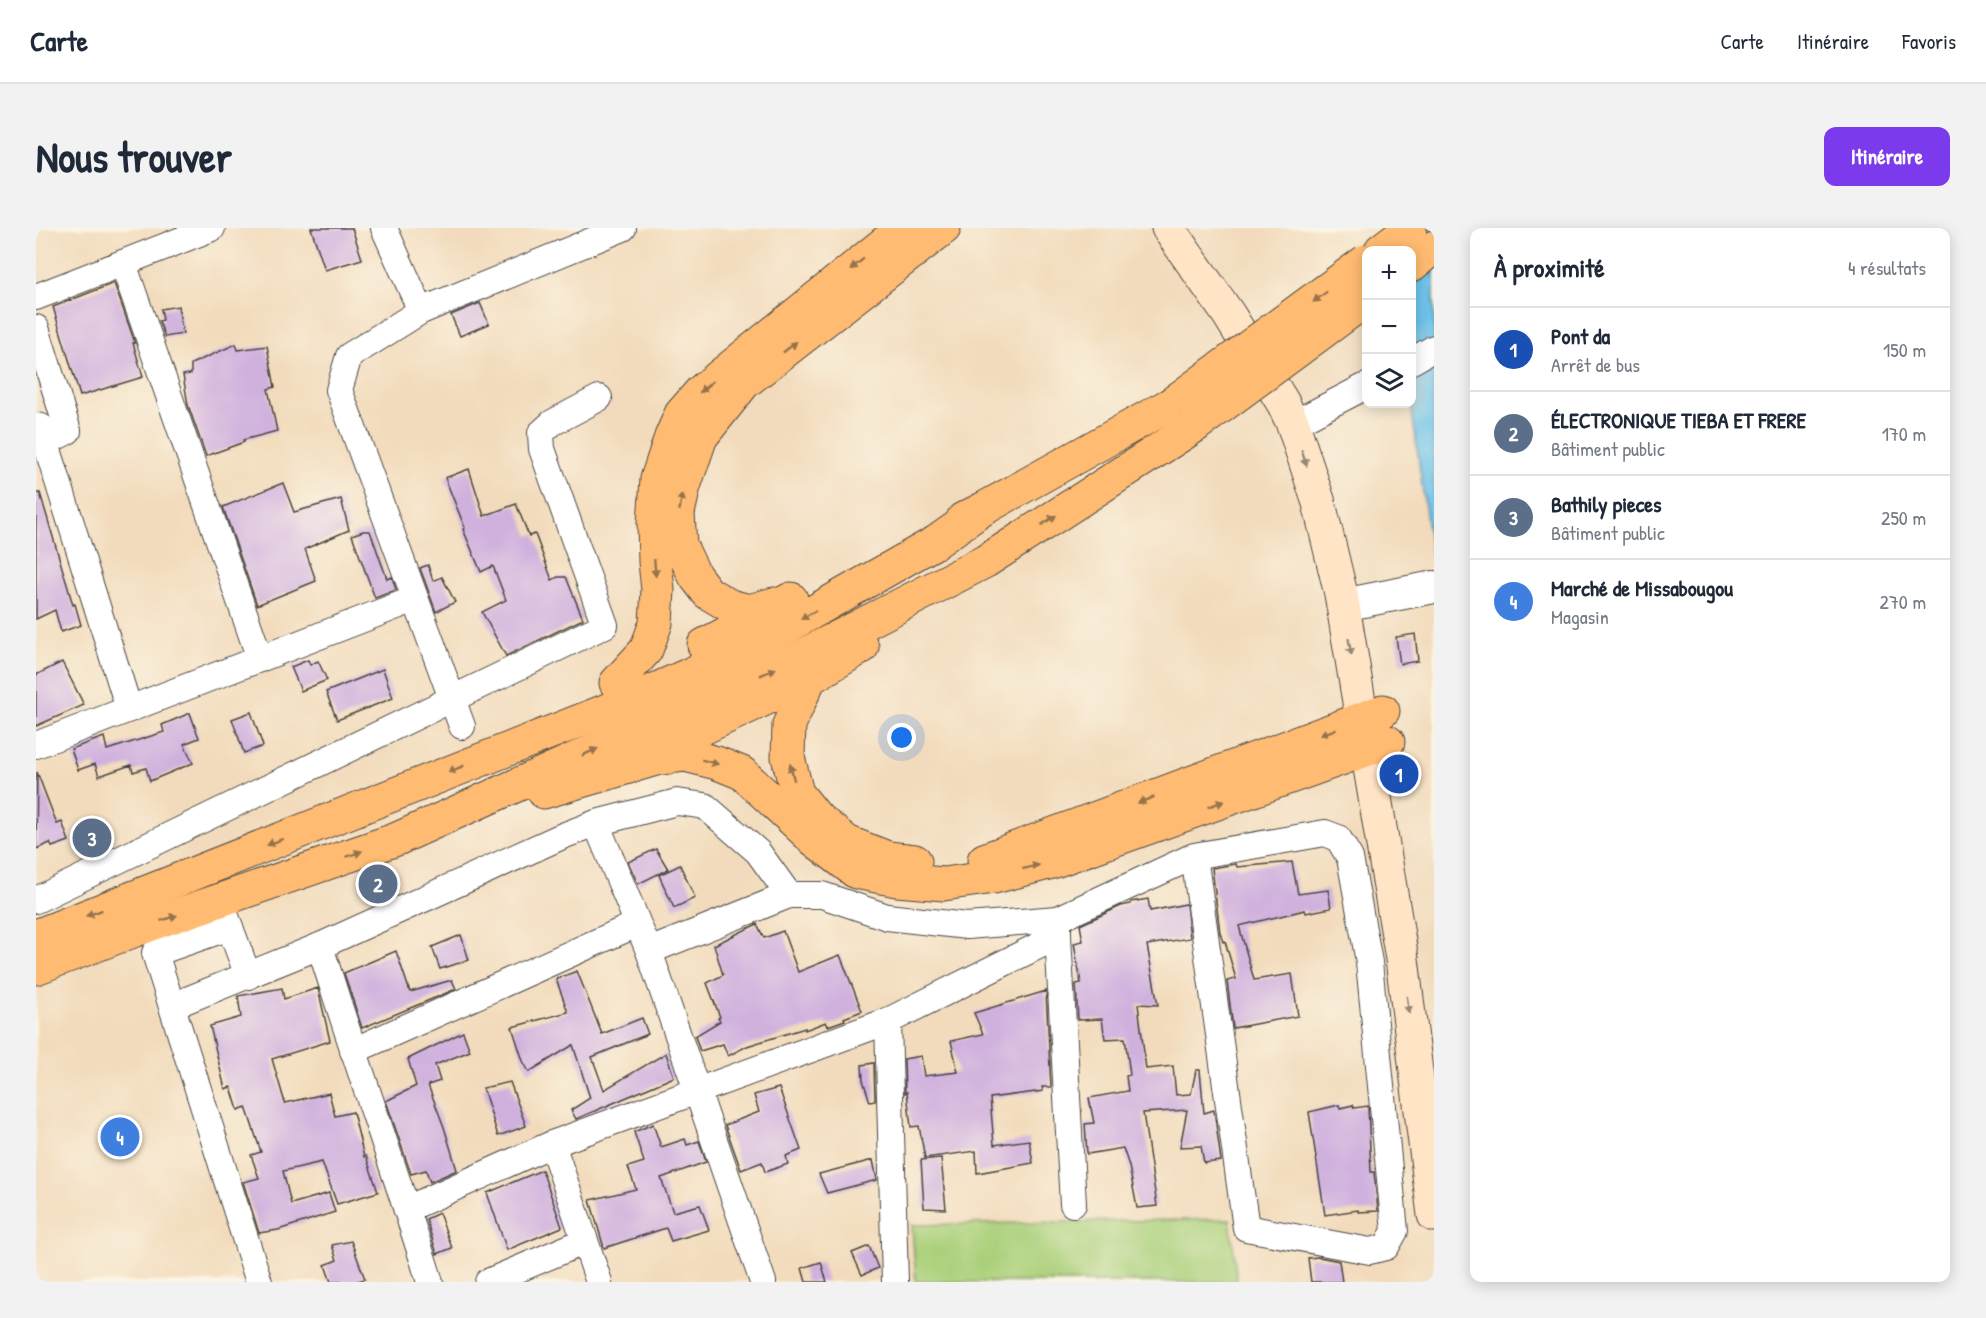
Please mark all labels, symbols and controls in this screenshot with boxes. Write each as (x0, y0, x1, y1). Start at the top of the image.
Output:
text: Carte (30, 22, 88, 60)
text: Carte (1721, 27, 1764, 56)
text: Itinéraire (1797, 27, 1869, 56)
text: Favoris (1902, 27, 1956, 56)
button: Itinéraire (1824, 127, 1950, 186)
text: Nous trouver (36, 128, 232, 185)
map controls (1362, 246, 1416, 408)
button: + (1362, 246, 1416, 300)
text: À proximité (1494, 250, 1605, 285)
text: 4 résultats (1848, 254, 1926, 281)
one-way arrow (850, 257, 865, 270)
one-way arrow (1312, 290, 1327, 302)
button: − (1362, 300, 1416, 354)
text: Pont da (1551, 321, 1610, 351)
text: 1 (1510, 336, 1517, 363)
text: 150 m (1883, 336, 1926, 363)
one-way arrow (782, 341, 798, 354)
text: Arrêt de bus (1551, 351, 1640, 378)
button: layers (1362, 354, 1416, 408)
one-way arrow (698, 380, 713, 394)
text: ÉLECTRONIQUE TIEBA ET FRERE (1551, 405, 1806, 435)
text: 2 (1509, 420, 1518, 447)
text: 170 m (1882, 420, 1926, 447)
text: Bâtiment public (1551, 435, 1665, 462)
one-way arrow (1300, 449, 1309, 467)
text: Bathily pieces (1551, 489, 1662, 519)
one-way arrow (677, 492, 686, 511)
text: 3 (1509, 504, 1518, 531)
text: 250 m (1881, 504, 1926, 531)
one-way arrow (1040, 514, 1056, 526)
text: Bâtiment public (1551, 519, 1665, 546)
one-way arrow (650, 559, 660, 578)
text: Marché de Missabougou (1551, 573, 1733, 603)
text: 4 (1510, 588, 1517, 615)
text: 270 m (1880, 588, 1926, 615)
text: Magasin (1551, 603, 1609, 630)
one-way arrow (799, 610, 816, 620)
one-way arrow (1346, 638, 1355, 657)
one-way arrow (760, 667, 777, 676)
your location (887, 723, 916, 752)
one-way arrow (1319, 727, 1337, 737)
one-way arrow (582, 747, 599, 756)
pin: 1 (1380, 752, 1418, 796)
one-way arrow (701, 757, 719, 767)
one-way arrow (786, 763, 796, 782)
one-way arrow (447, 764, 465, 774)
one-way arrow (1136, 796, 1154, 806)
one-way arrow (1207, 798, 1225, 808)
pin: 3 (72, 816, 112, 860)
one-way arrow (266, 837, 284, 847)
one-way arrow (345, 849, 363, 859)
pin: 2 (358, 862, 398, 906)
one-way arrow (1022, 862, 1040, 872)
one-way arrow (85, 909, 103, 919)
one-way arrow (161, 913, 179, 922)
one-way arrow (1403, 996, 1413, 1015)
pin: 4 (100, 1114, 140, 1160)

